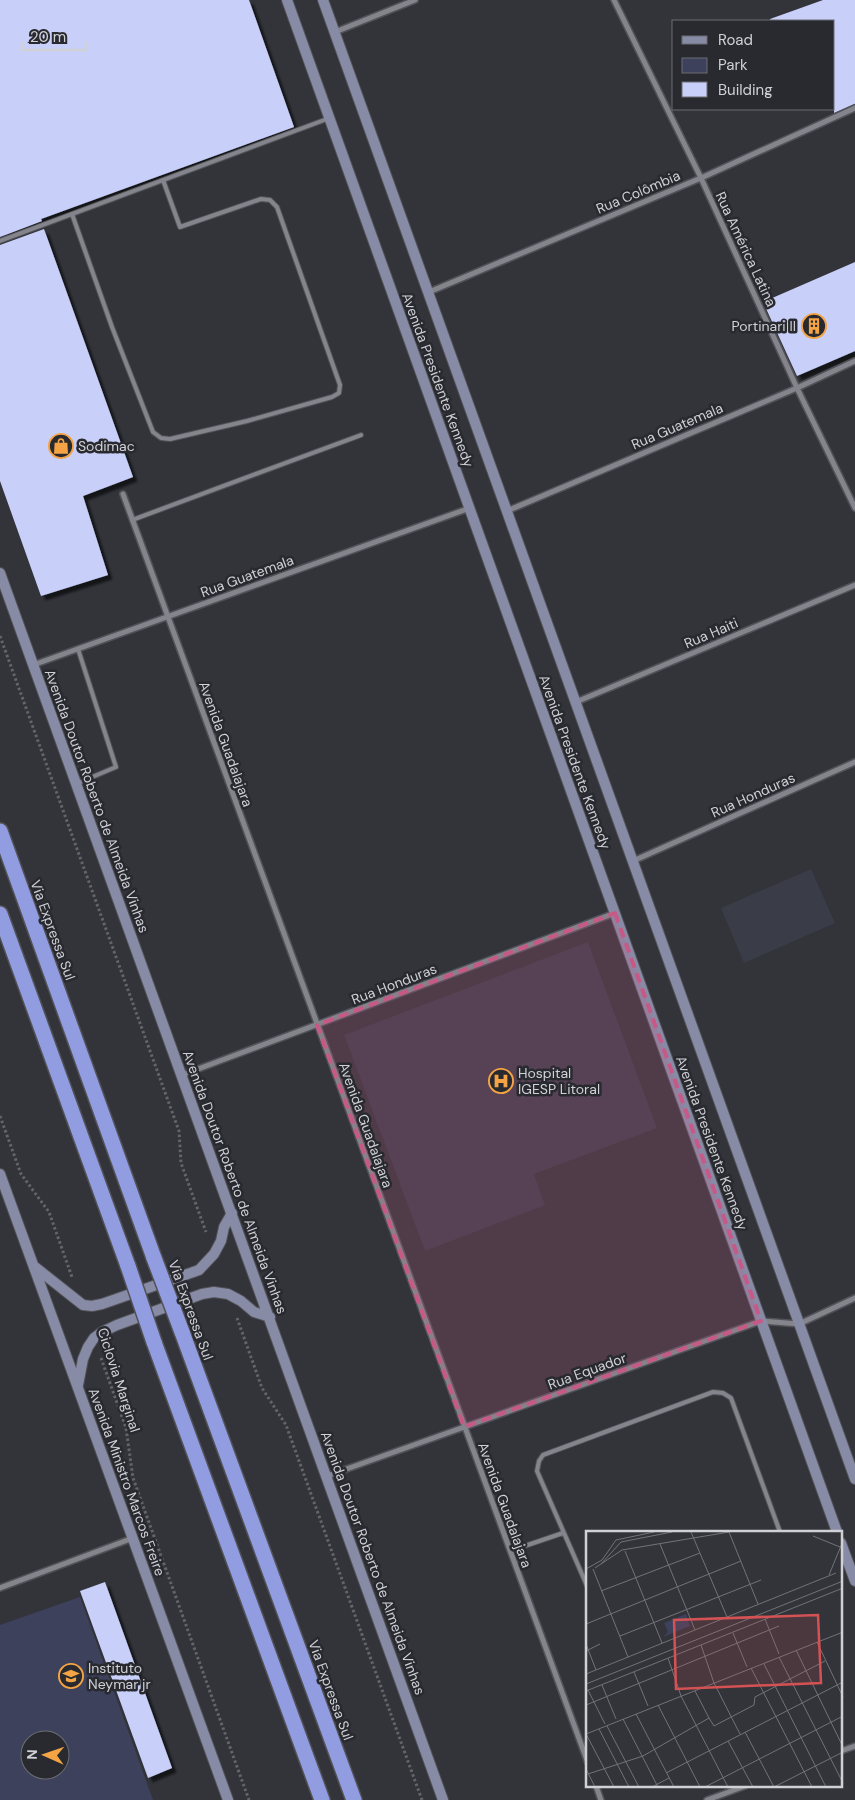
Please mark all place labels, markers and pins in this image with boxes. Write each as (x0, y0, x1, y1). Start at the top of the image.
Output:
building icon: Portinari II (801, 313, 827, 339)
place label: Portinari II (731, 317, 796, 335)
shop icon: Sodimac (48, 433, 74, 459)
place label: Sodimac (78, 437, 135, 455)
place label: Hospital IGESP Litoral (518, 1064, 600, 1098)
hospital icon: Hospital IGESP Litoral (488, 1068, 514, 1094)
place label: Instituto Neymar jr (88, 1659, 151, 1693)
school or university icon: Instituto Neymar jr (58, 1663, 84, 1689)

